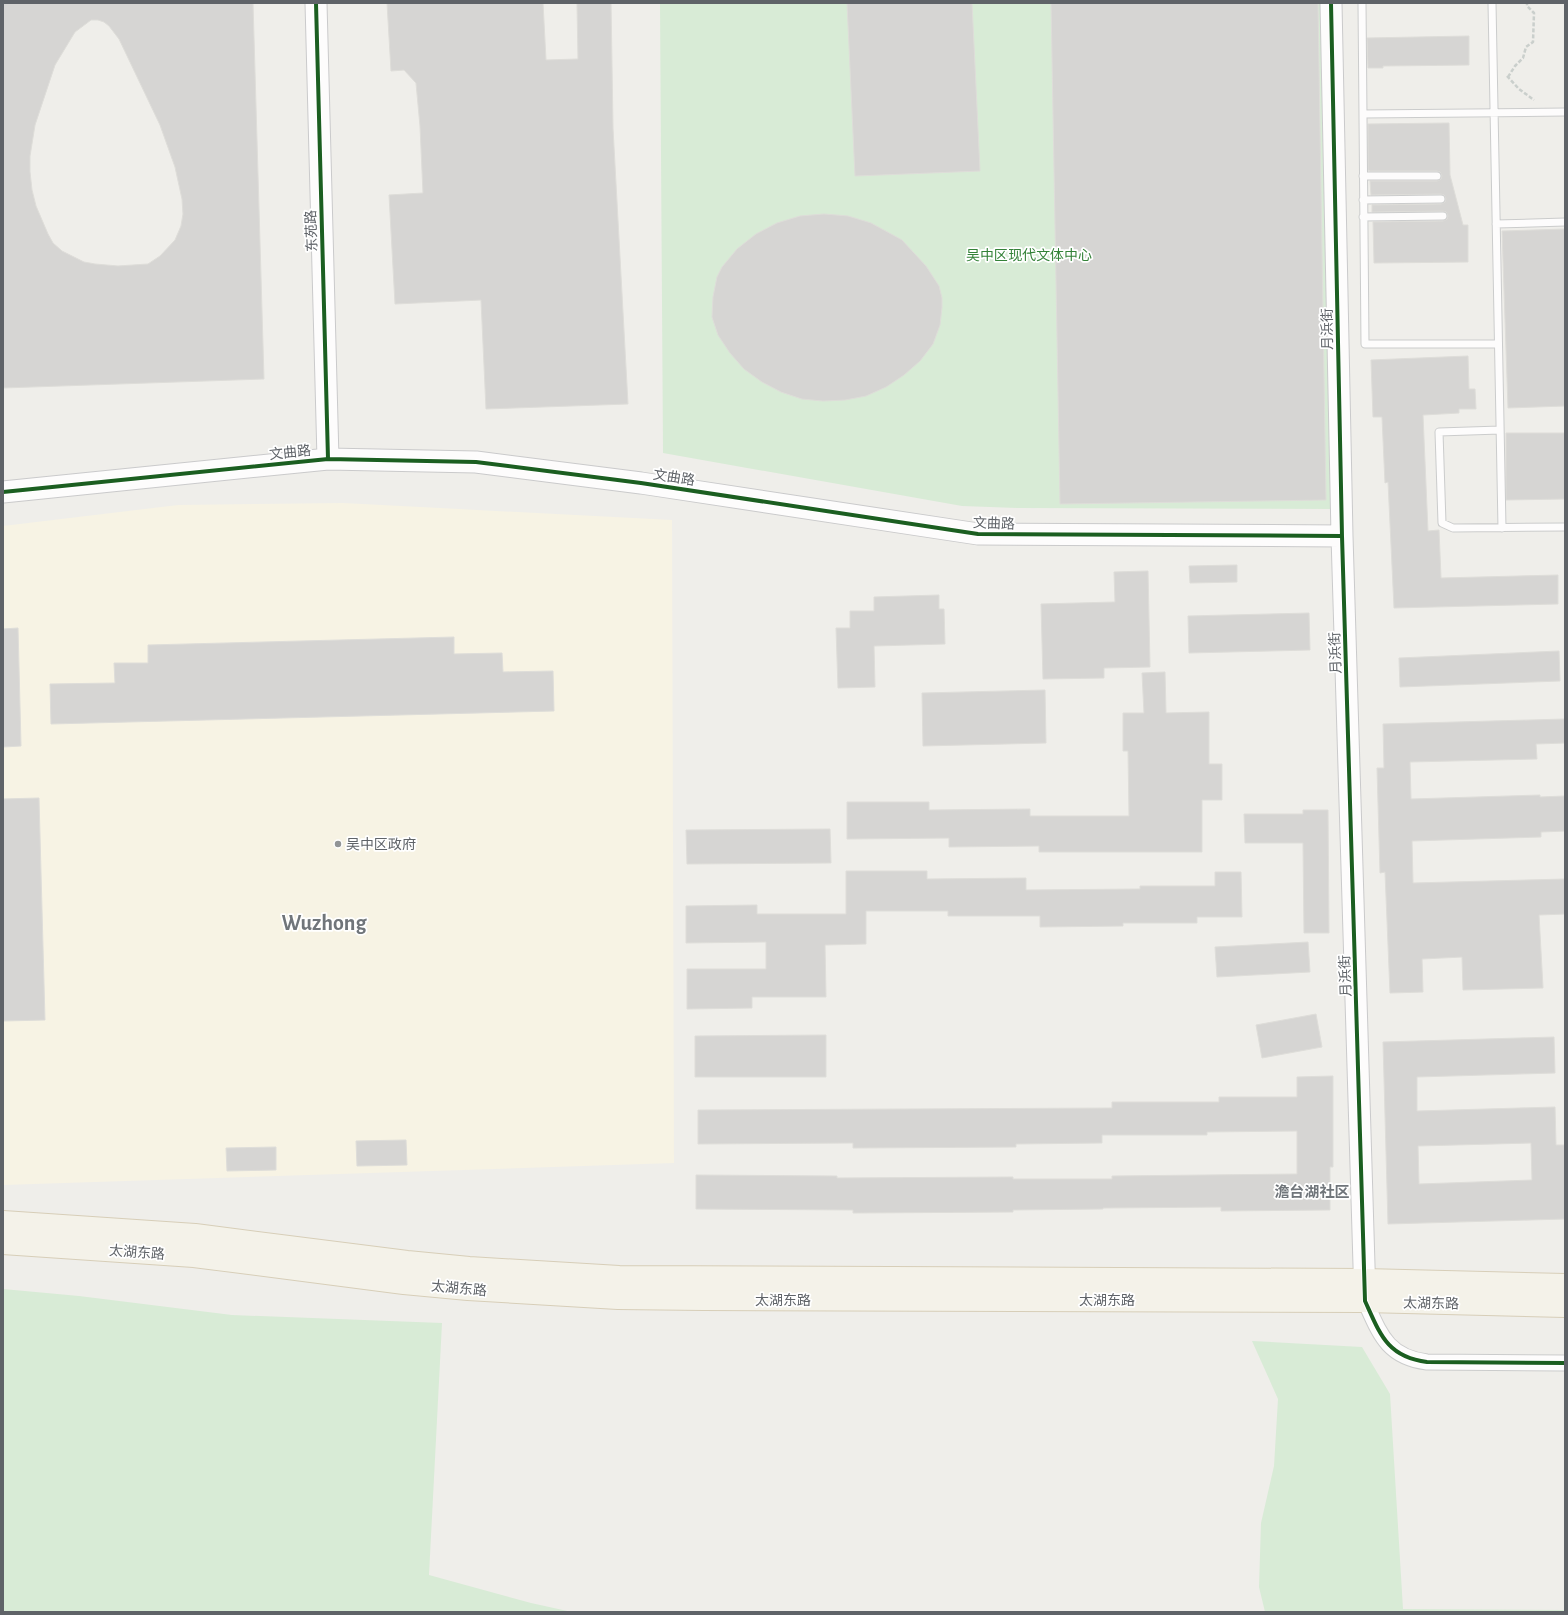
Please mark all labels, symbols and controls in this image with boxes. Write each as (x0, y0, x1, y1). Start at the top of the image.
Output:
street label: 东苑路 (303, 210, 320, 252)
park label: 吴中区现代文体中心 (966, 247, 1092, 263)
street label: 月浜街 (1320, 308, 1335, 350)
street label: 文曲路 (268, 443, 312, 462)
street label: 文曲路 (652, 467, 696, 488)
street label: 文曲路 (973, 515, 1015, 532)
street label: 月浜街 (1327, 632, 1344, 674)
place label: 吴中区政府 (346, 837, 416, 852)
marker: 吴中区政府 (333, 839, 343, 849)
district label: Wuzhong (282, 912, 367, 934)
street label: 月浜街 (1337, 955, 1354, 997)
district label: 澹台湖社区 (1274, 1183, 1350, 1200)
street label: 太湖东路 (109, 1243, 165, 1262)
street label: 太湖东路 (430, 1279, 488, 1298)
street label: 太湖东路 (755, 1293, 811, 1308)
street label: 太湖东路 (1079, 1293, 1135, 1308)
street label: 太湖东路 (1403, 1296, 1459, 1311)

